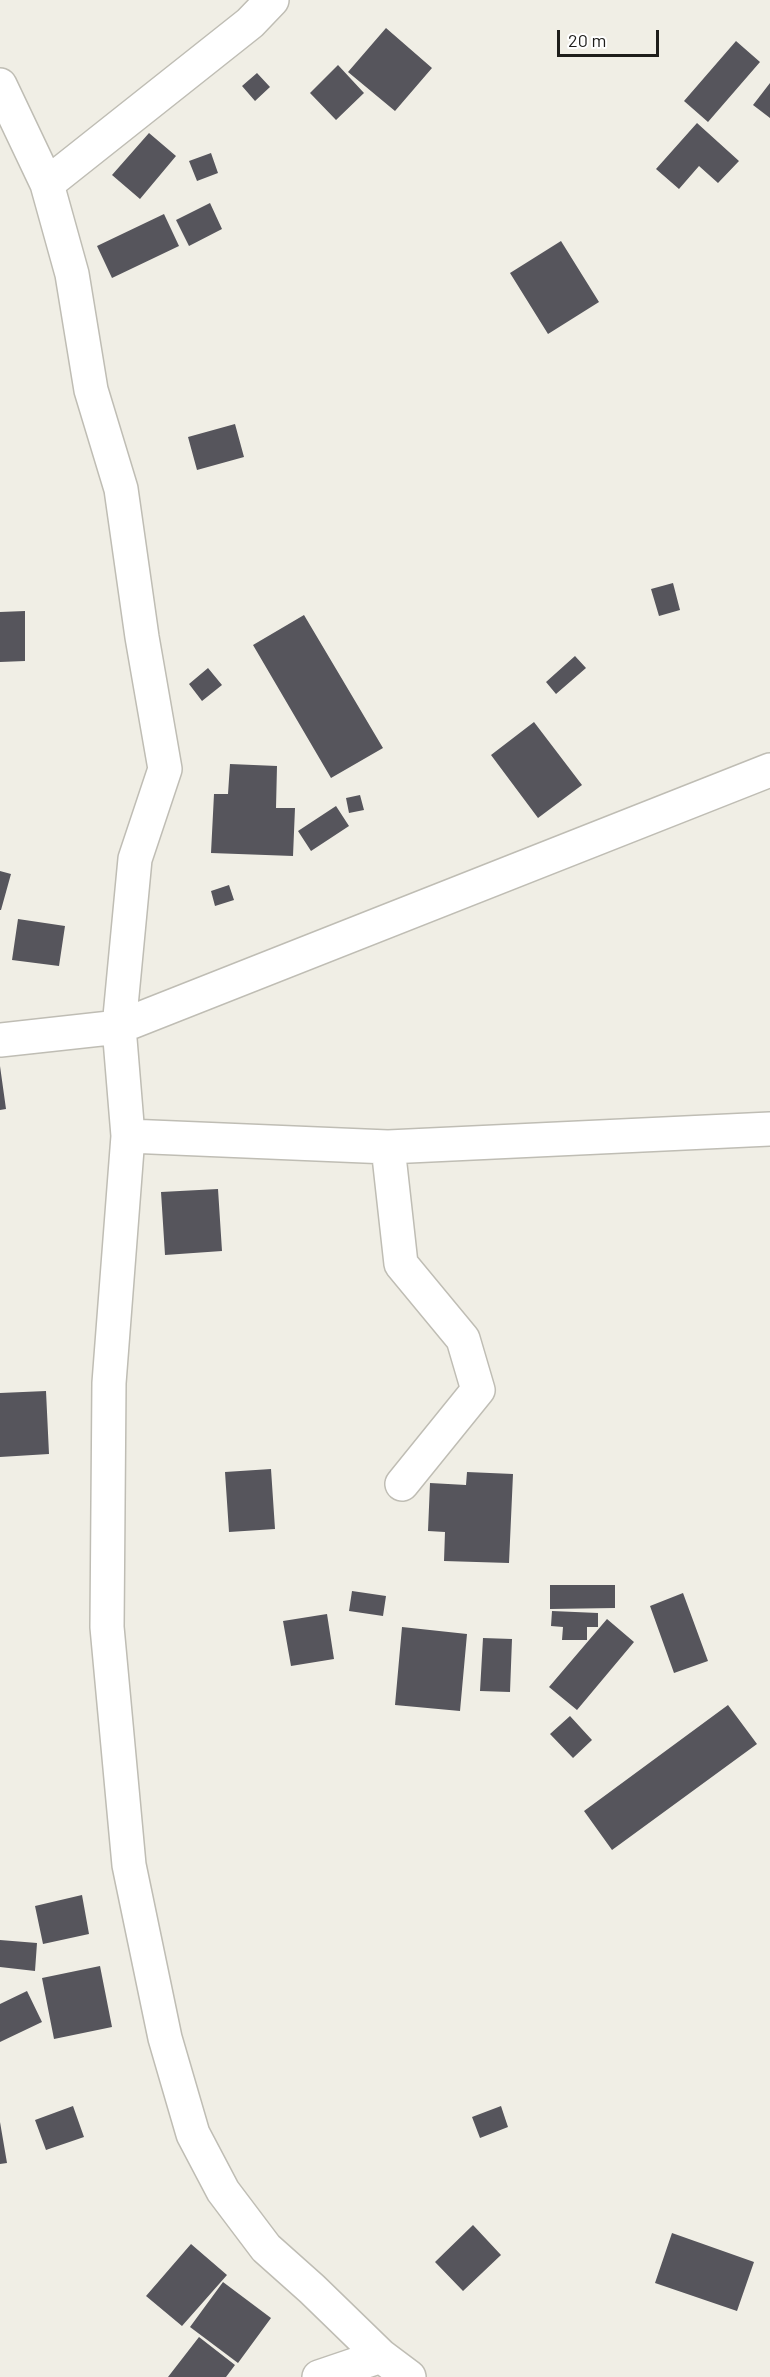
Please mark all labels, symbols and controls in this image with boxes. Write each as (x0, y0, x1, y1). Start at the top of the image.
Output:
scale bar (560, 18, 662, 56)
text: 20 m (568, 29, 606, 51)

